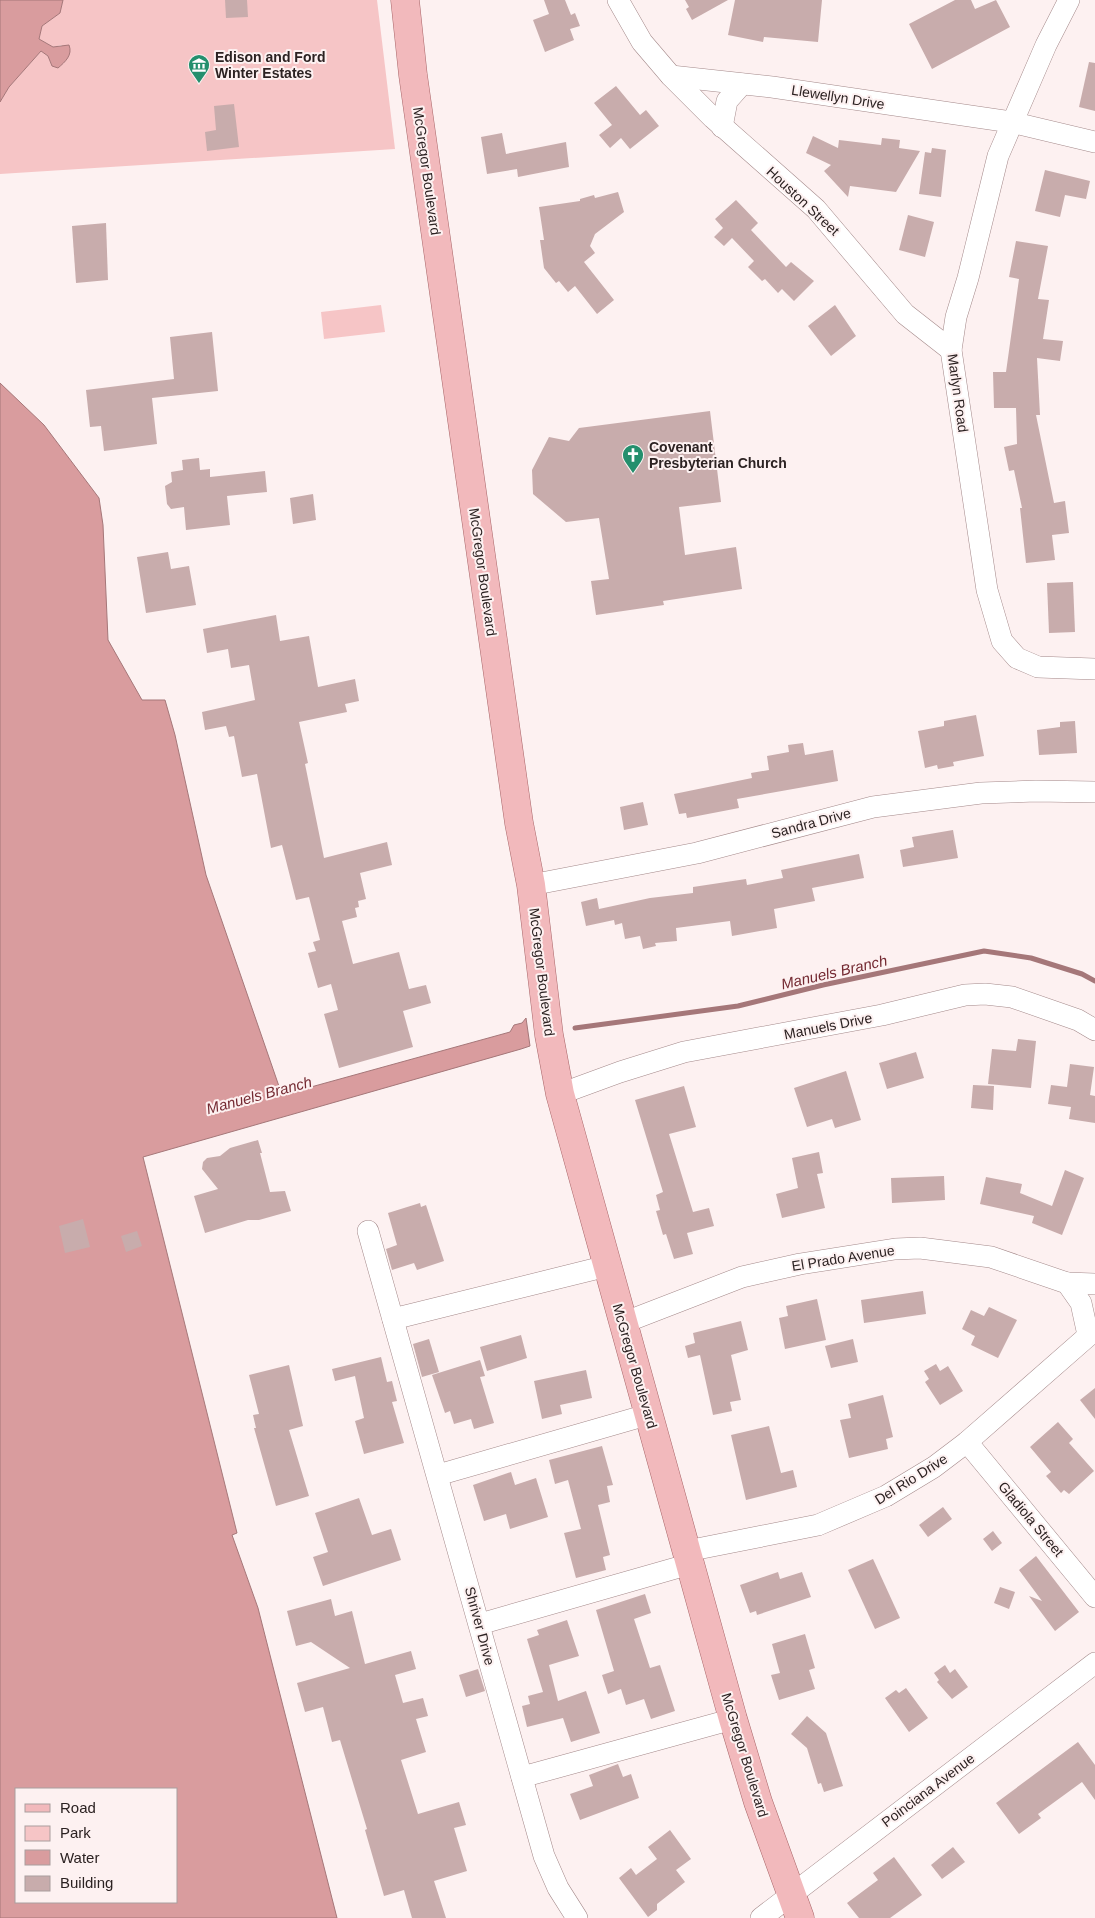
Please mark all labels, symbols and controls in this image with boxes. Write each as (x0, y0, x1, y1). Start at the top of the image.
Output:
place label: Edison and Ford Winter Estates (215, 49, 325, 81)
museum icon: Edison and Ford Winter Estates (187, 53, 211, 84)
street label: Llewellyn Drive (790, 82, 886, 112)
street label: McGregor Boulevard (410, 106, 444, 236)
street label: Houston Street (763, 163, 843, 239)
street label: Marlyn Road (945, 353, 971, 433)
place label: Covenant Presbyterian Church (649, 439, 787, 471)
church icon: Covenant Presbyterian Church (621, 443, 645, 474)
street label: McGregor Boulevard (466, 507, 500, 637)
street label: Sandra Drive (769, 805, 853, 841)
street label: McGregor Boulevard (526, 907, 558, 1037)
water label: Manuels Branch (779, 952, 889, 992)
street label: Manuels Drive (783, 1010, 874, 1042)
water label: Manuels Branch (204, 1073, 314, 1117)
street label: El Prado Avenue (790, 1242, 896, 1274)
street label: McGregor Boulevard (610, 1302, 660, 1430)
street label: Del Rio Drive (872, 1450, 950, 1508)
street label: Gladiola Street (995, 1478, 1067, 1560)
street label: Shriver Drive (462, 1585, 498, 1667)
street label: McGregor Boulevard (718, 1691, 772, 1819)
street label: Poinciana Avenue (879, 1750, 978, 1830)
legend (15, 1788, 178, 1903)
text: Road (60, 1799, 96, 1816)
text: Park (60, 1824, 91, 1841)
text: Water (60, 1849, 99, 1866)
text: Building (60, 1874, 113, 1891)

